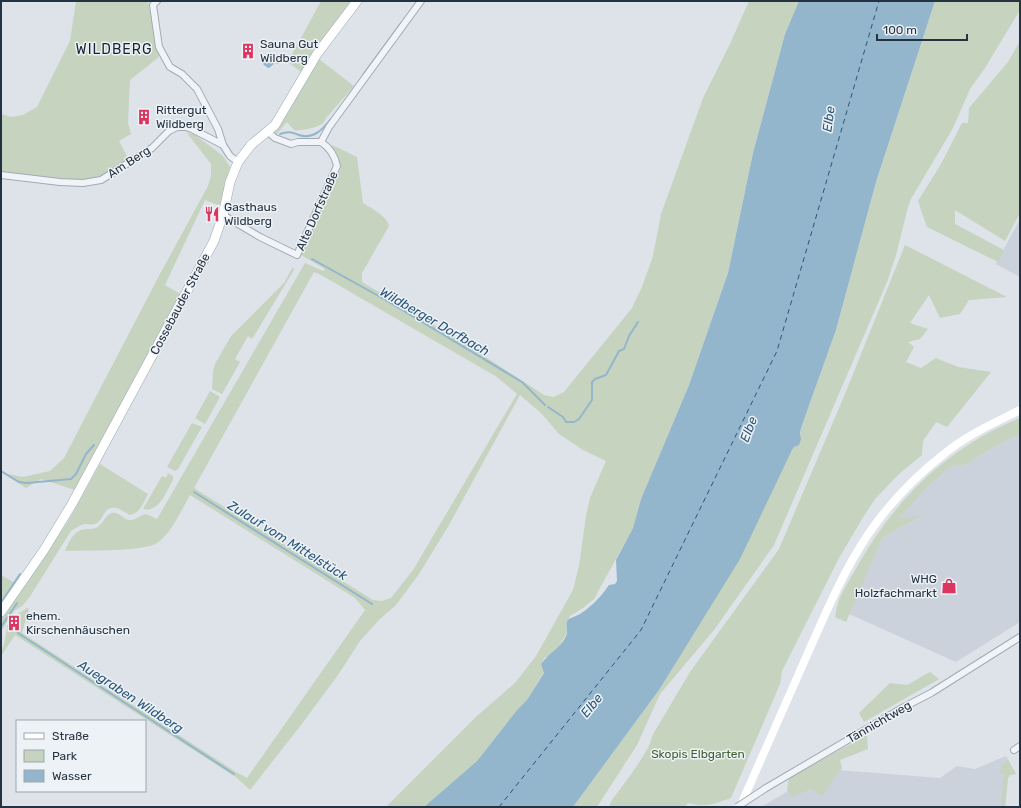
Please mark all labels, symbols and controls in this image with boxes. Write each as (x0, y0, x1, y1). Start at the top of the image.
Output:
scale bar (877, 16, 967, 42)
text: 100 m (883, 23, 917, 37)
place label: Sauna Gut Wildberg (260, 37, 319, 65)
district label: WILDBERG (75, 41, 153, 58)
building icon: Sauna Gut Wildberg (239, 42, 257, 60)
place label: Rittergut Wildberg (156, 103, 207, 131)
water label: Elbe (819, 105, 838, 133)
building icon: Rittergut Wildberg (135, 108, 153, 126)
street label: Am Berg (105, 143, 153, 181)
street label: Alte Dorfstraße (293, 169, 341, 253)
place label: Gasthaus Wildberg (224, 200, 277, 228)
restaurant icon: Gasthaus Wildberg (203, 205, 221, 223)
street label: Cossebauder Straße (147, 251, 213, 357)
water label: Wildberger Dorfbach (377, 284, 492, 360)
water label: Elbe (737, 414, 760, 444)
water label: Zulauf vom Mittelstück (224, 497, 350, 583)
place label: WHG Holzfachmarkt (855, 572, 937, 600)
shop icon: WHG Holzfachmarkt (940, 577, 958, 595)
place label: ehem. Kirschenhäuschen (26, 609, 130, 637)
building icon: ehem. Kirschenhäuschen (5, 614, 23, 632)
water label: Auegraben Wildberg (74, 656, 186, 737)
water label: Elbe (577, 690, 605, 720)
street label: Tännichtweg (844, 698, 914, 746)
legend (16, 720, 146, 792)
text: Straße (52, 729, 89, 743)
park label: Skopis Elbgarten (651, 747, 745, 761)
text: Park (52, 749, 78, 763)
text: Wasser (52, 769, 92, 783)

